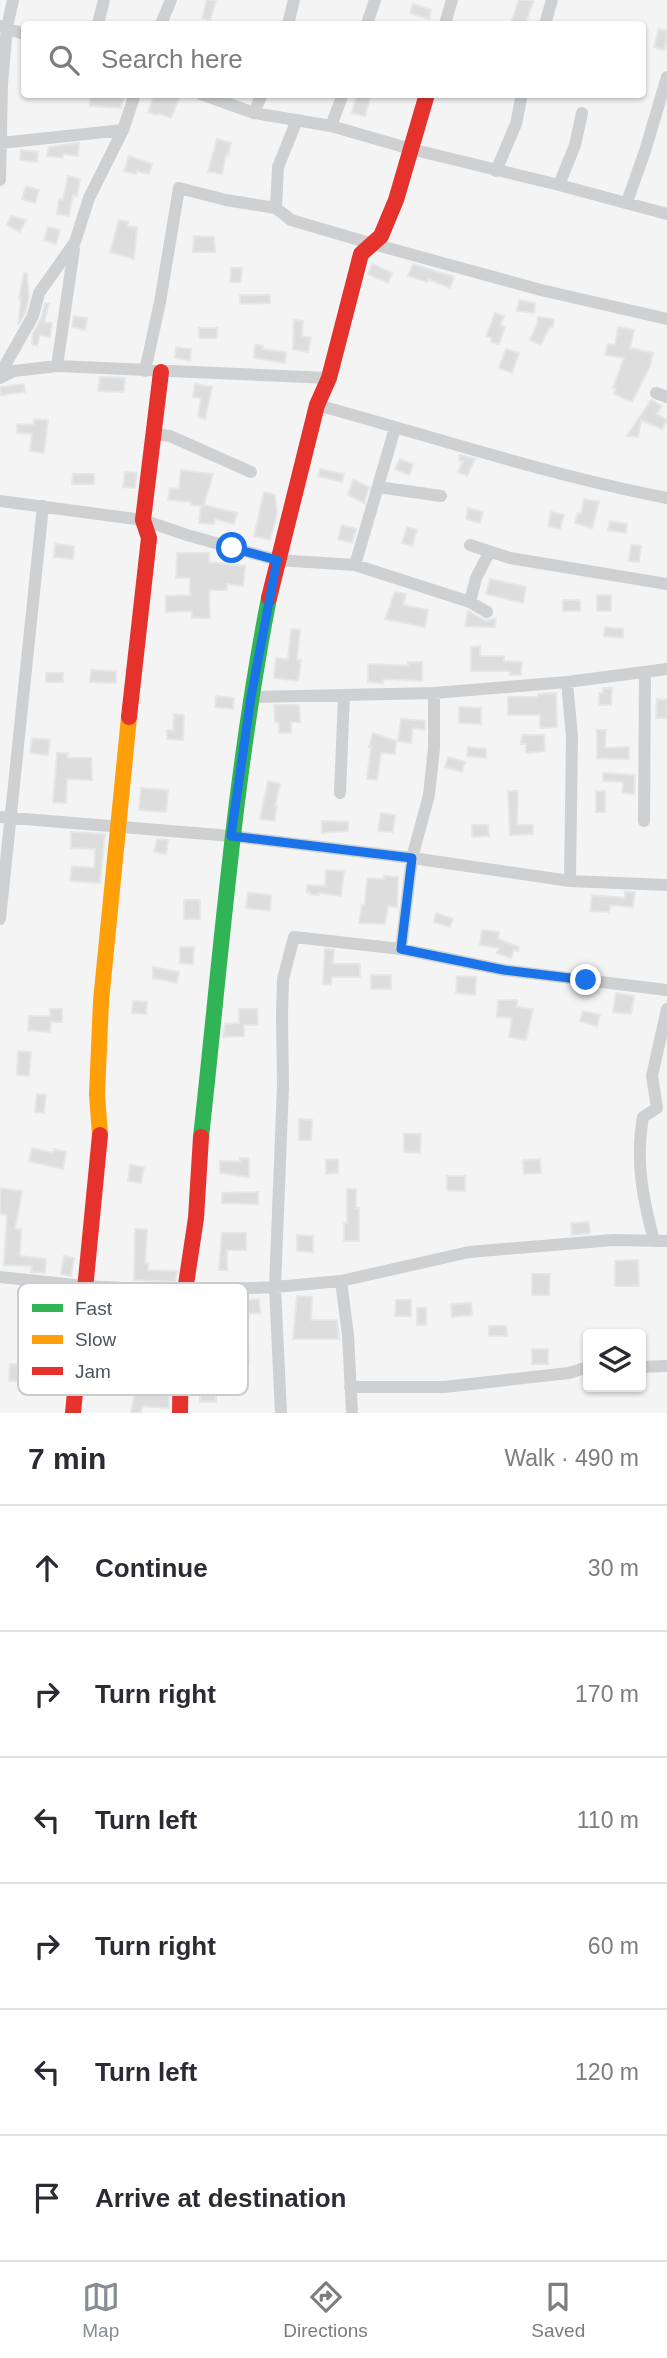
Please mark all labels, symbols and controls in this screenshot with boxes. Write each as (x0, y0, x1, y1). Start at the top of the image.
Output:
search box (21, 21, 646, 98)
icon: search (45, 41, 83, 79)
text: Search here (101, 44, 243, 74)
route start (216, 532, 247, 563)
route end (570, 964, 601, 995)
legend (18, 1283, 248, 1395)
text: Fast (75, 1298, 113, 1319)
text: Slow (75, 1329, 116, 1350)
map controls (583, 1329, 646, 1392)
button: layers (583, 1329, 646, 1392)
text: Jam (75, 1361, 111, 1382)
text: 7 min (28, 1442, 106, 1475)
text: Walk · 490 m (504, 1445, 639, 1471)
icon: ahead (28, 1549, 66, 1587)
text: Continue (95, 1553, 208, 1583)
text: 30 m (588, 1555, 639, 1581)
icon: right (28, 1675, 66, 1713)
text: Turn right (95, 1679, 216, 1709)
text: 170 m (575, 1681, 639, 1707)
icon: left (28, 1801, 66, 1839)
text: Turn left (95, 1805, 197, 1835)
text: 110 m (577, 1807, 639, 1833)
icon: right (28, 1927, 66, 1965)
text: Turn right (95, 1931, 216, 1961)
text: 60 m (588, 1933, 639, 1959)
icon: left (28, 2053, 66, 2091)
text: Turn left (95, 2057, 197, 2087)
text: 120 m (575, 2059, 639, 2085)
icon: arrive (28, 2179, 66, 2217)
text: Arrive at destination (95, 2183, 346, 2213)
tab: Map (82, 2278, 120, 2342)
tab: Directions (283, 2278, 368, 2342)
tab: Saved (531, 2278, 585, 2342)

